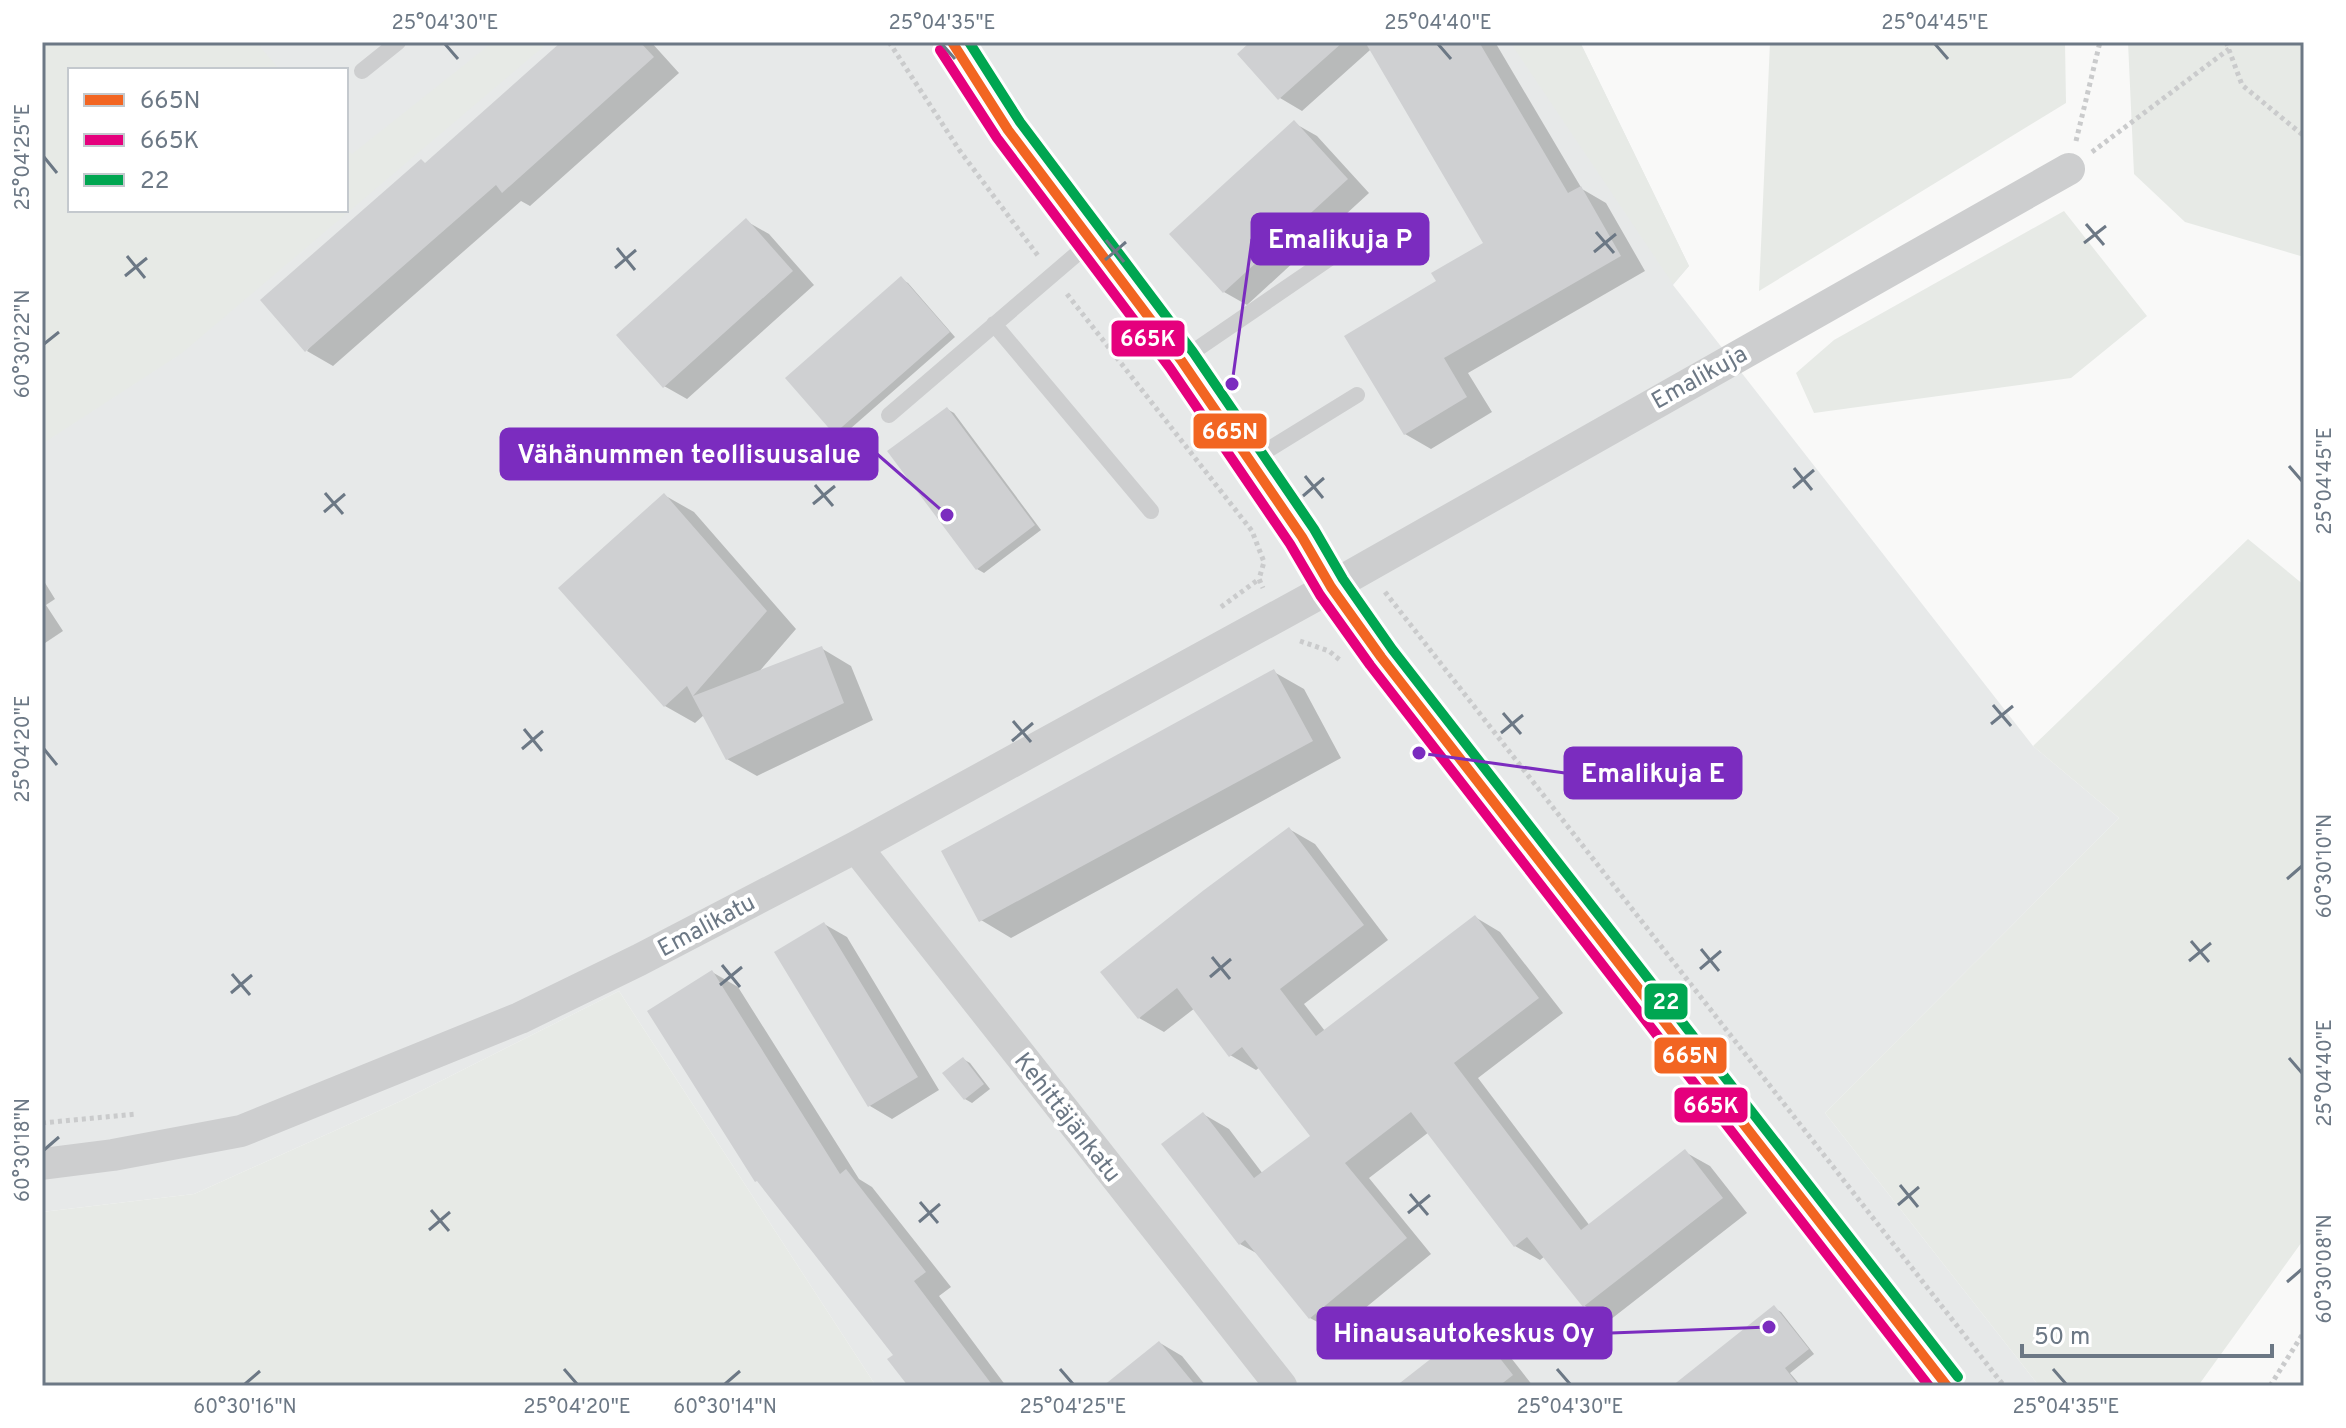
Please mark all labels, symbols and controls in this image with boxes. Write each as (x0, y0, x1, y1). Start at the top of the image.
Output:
text: 25°04'30"E (391, 11, 499, 37)
text: 25°04'35"E (889, 11, 995, 37)
text: 25°04'40"E (1384, 11, 1492, 37)
text: 25°04'45"E (1881, 11, 1989, 37)
legend (68, 68, 348, 212)
text: 665N (140, 87, 201, 117)
text: 25°04'25"E (11, 103, 37, 211)
text: 665K (140, 127, 199, 157)
text: 22 (140, 167, 169, 197)
callout: Emalikuja P (1252, 214, 1428, 264)
text: Emalikuja P (1268, 225, 1412, 258)
text: 60°30'22"N (11, 290, 37, 398)
line badge: 665K (1110, 319, 1186, 358)
text: 665K (1120, 327, 1176, 354)
street label: Emalikuja (1647, 340, 1753, 417)
line badge: 665N (1192, 412, 1268, 450)
text: 665N (1202, 420, 1258, 447)
text: 25°04'45"E (2313, 427, 2339, 535)
callout: Vähänummen teollisuusalue (501, 429, 877, 479)
text: Vähänummen teollisuusalue (517, 440, 861, 473)
text: 25°04'20"E (11, 695, 37, 803)
callout: Emalikuja E (1565, 748, 1741, 798)
text: Emalikuja E (1581, 759, 1725, 792)
text: 60°30'10"N (2313, 814, 2339, 918)
street label: Emalikatu (653, 889, 761, 965)
line badge: 22 (1643, 982, 1689, 1021)
text: 22 (1653, 990, 1679, 1017)
text: 25°04'40"E (2313, 1019, 2339, 1127)
line badge: 665N (1653, 1036, 1728, 1075)
text: 665N (1662, 1044, 1718, 1071)
street label: Kehittäjänkatu (1006, 1047, 1126, 1189)
line badge: 665K (1673, 1086, 1749, 1124)
text: 665K (1683, 1094, 1739, 1121)
text: 60°30'18"N (11, 1098, 37, 1202)
text: 60°30'08"N (2313, 1214, 2339, 1324)
callout: Hinausautokeskus Oy (1318, 1308, 1611, 1358)
scale bar (2022, 1308, 2272, 1358)
text: Hinausautokeskus Oy (1333, 1319, 1595, 1352)
text: 50 m (2034, 1323, 2090, 1353)
text: 60°30'16"N (193, 1395, 297, 1421)
text: 25°04'20"E (523, 1395, 631, 1421)
text: 60°30'14"N (673, 1395, 777, 1421)
text: 25°04'25"E (1019, 1395, 1127, 1421)
text: 25°04'30"E (1516, 1395, 1624, 1421)
text: 25°04'35"E (2013, 1395, 2119, 1421)

